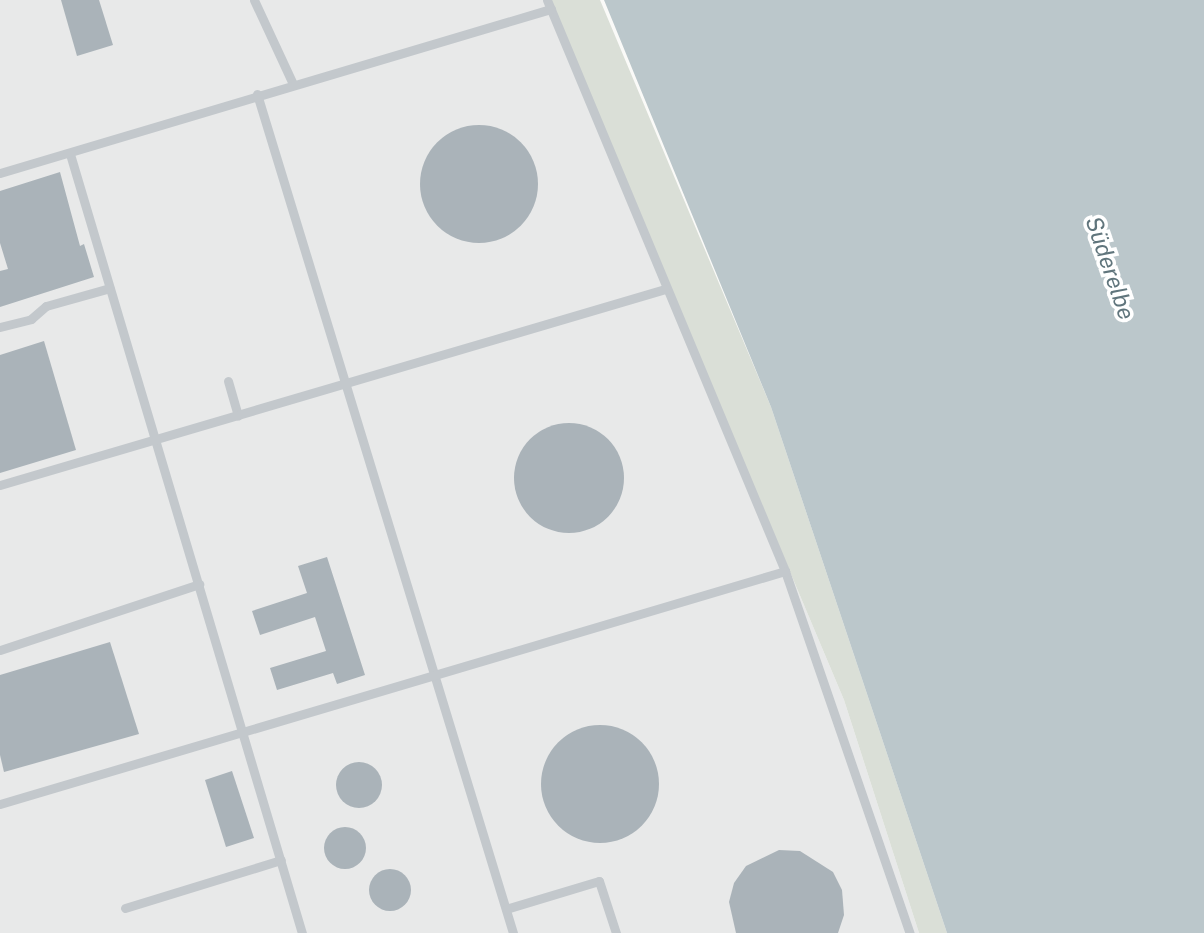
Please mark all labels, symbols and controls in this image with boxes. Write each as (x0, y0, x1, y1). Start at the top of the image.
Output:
water label: Süderelbe (1079, 213, 1141, 323)

